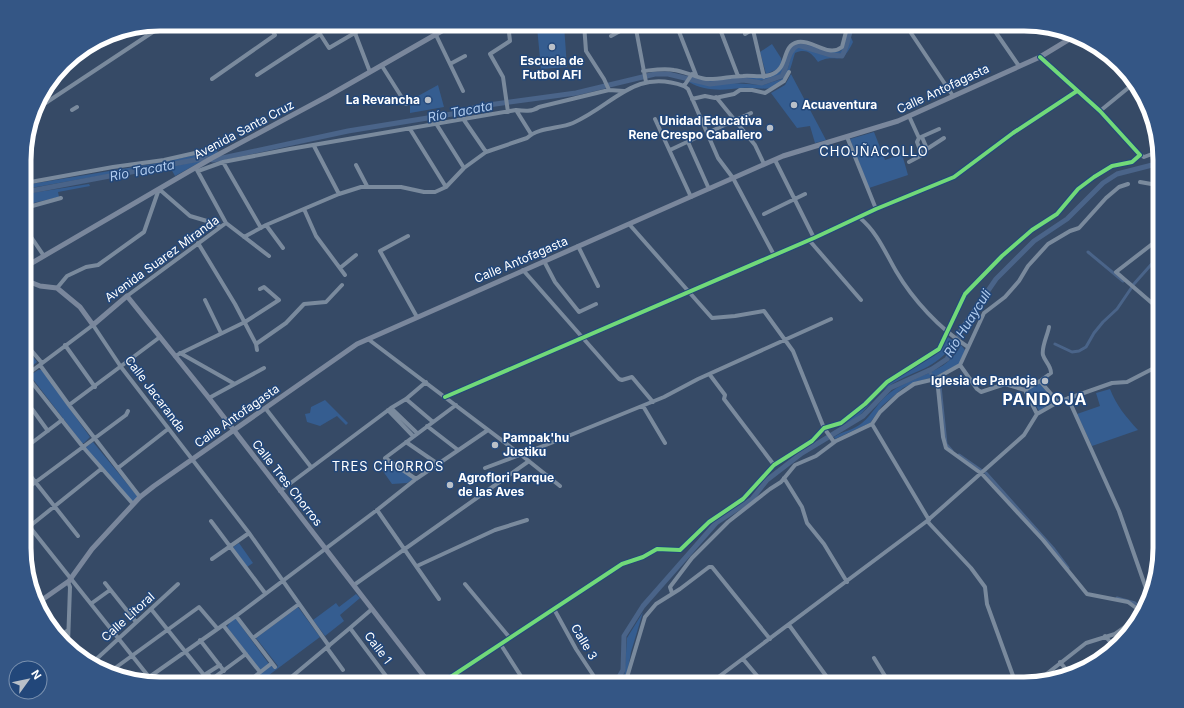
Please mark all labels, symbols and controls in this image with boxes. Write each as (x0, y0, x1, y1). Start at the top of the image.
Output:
marker: Escuela de Futbol AFI (547, 42, 557, 52)
place label: Escuela de Futbol AFI (520, 53, 584, 82)
street label: Calle Antofagasta (894, 61, 991, 117)
place label: La Revancha (346, 92, 420, 107)
marker: La Revancha (423, 95, 433, 105)
street label: Avenida Santa Cruz (191, 97, 296, 162)
water label: Río Tacata (426, 97, 494, 125)
place label: Acuaventura (802, 97, 877, 112)
marker: Acuaventura (789, 100, 799, 110)
place label: Unidad Educativa Rene Crespo Caballero (628, 113, 762, 142)
marker: Unidad Educativa Rene Crespo Caballero (765, 123, 775, 133)
district label: CHOJÑACOLLO (819, 143, 929, 159)
water label: Río Tacata (108, 156, 176, 184)
street label: Avenida Suarez Miranda (102, 212, 222, 305)
street label: Calle Antofagasta (472, 233, 570, 286)
water label: Río Huayculi (940, 286, 995, 360)
street label: Calle Jacaranda (122, 353, 189, 435)
place label: Iglesia de Pandoja (931, 373, 1037, 388)
marker: Iglesia de Pandoja (1040, 376, 1050, 386)
street label: Calle Antofagasta (191, 381, 282, 450)
district label: PANDOJA (1002, 389, 1088, 409)
place label: Pampak'hu Justiku (503, 430, 569, 459)
street label: Calle Tres Chorros (249, 437, 326, 529)
marker: Pampak'hu Justiku (490, 440, 500, 450)
district label: TRES CHORROS (332, 458, 444, 474)
place label: Agroflori Parque de las Aves (458, 470, 554, 499)
marker: Agroflori Parque de las Aves (445, 480, 455, 490)
street label: Calle Litoral (98, 589, 157, 644)
street label: Calle 3 (568, 621, 601, 662)
street label: Calle 1 (361, 629, 395, 667)
north arrow (8, 660, 48, 700)
text: N (28, 667, 45, 682)

